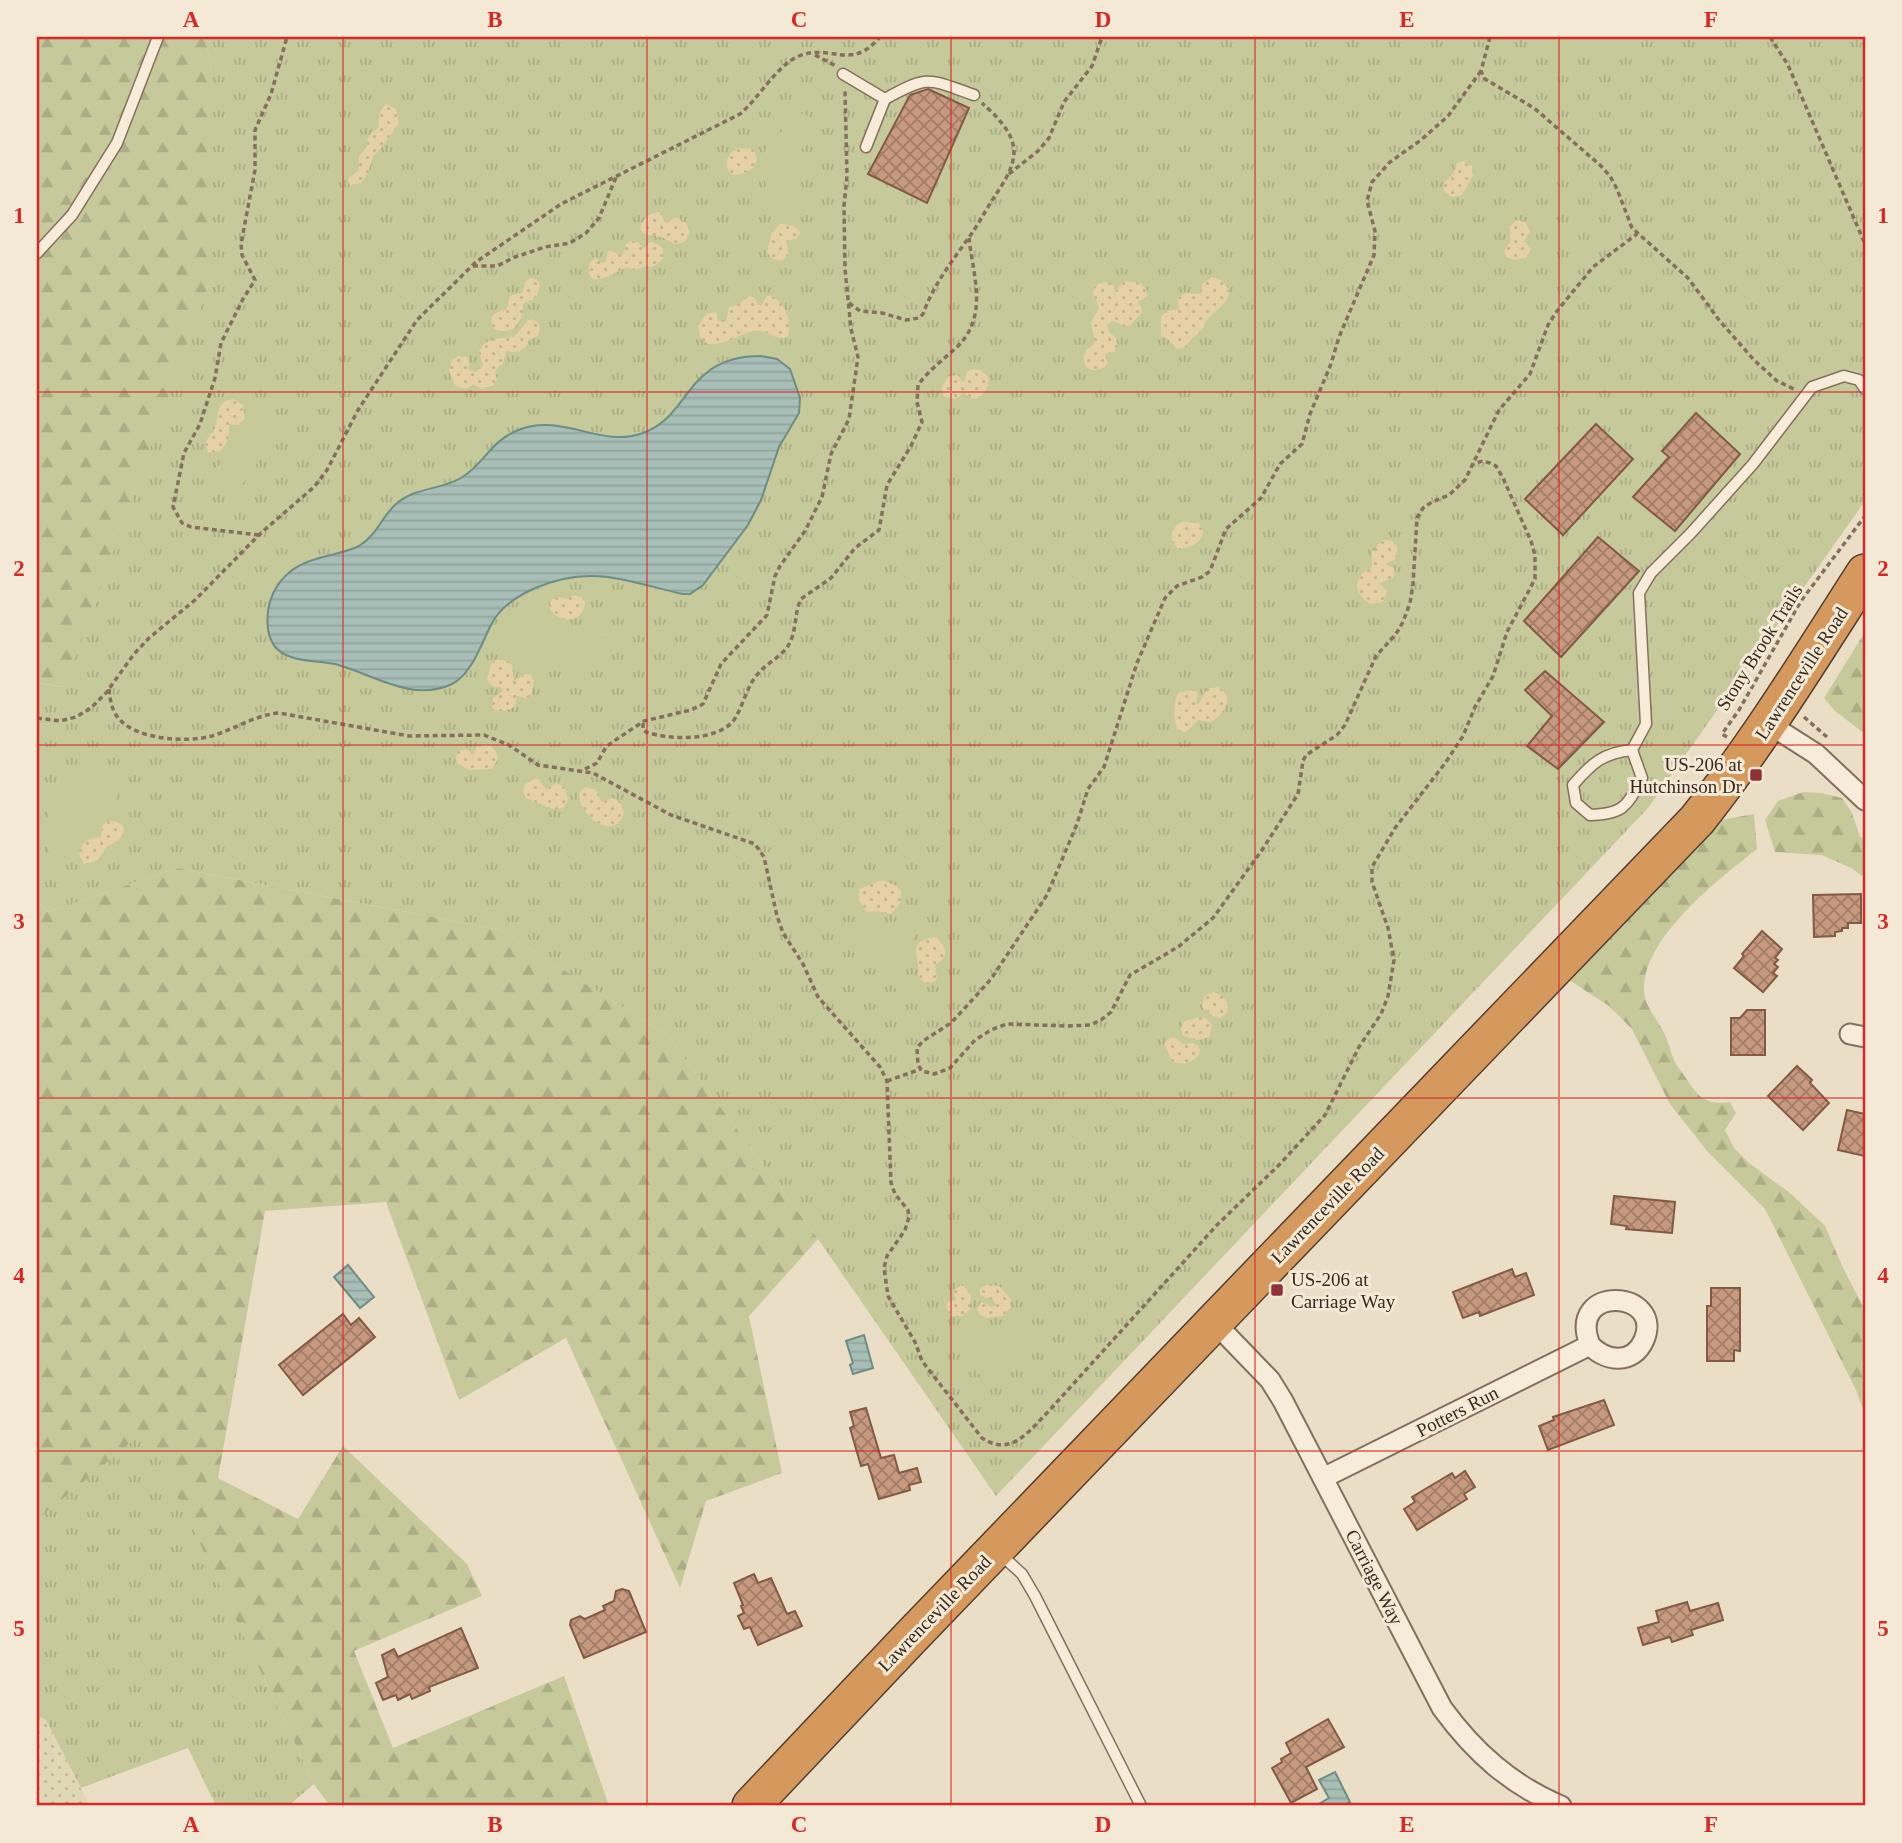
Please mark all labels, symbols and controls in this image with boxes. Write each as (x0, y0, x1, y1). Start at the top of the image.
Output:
text: A (183, 7, 200, 32)
text: B (487, 7, 503, 32)
text: C (791, 7, 807, 32)
text: D (1095, 7, 1111, 32)
text: E (1399, 7, 1415, 32)
text: F (1704, 7, 1718, 32)
text: 1 (13, 203, 25, 228)
text: 1 (1877, 203, 1889, 228)
text: 2 (13, 556, 25, 581)
text: 2 (1877, 556, 1889, 581)
street label: Stony Brook Trails (1712, 580, 1807, 714)
street label: Lawrenceville Road (1751, 603, 1852, 743)
place label: US-206 at Hutchinson Dr (1630, 754, 1743, 797)
marker: US-206 at Hutchinson Dr (1748, 767, 1764, 783)
text: 3 (13, 909, 25, 934)
text: 3 (1877, 909, 1889, 934)
street label: Lawrenceville Road (1266, 1142, 1389, 1268)
text: 4 (13, 1263, 25, 1288)
text: 4 (1877, 1263, 1889, 1288)
place label: US-206 at Carriage Way (1291, 1269, 1396, 1312)
marker: US-206 at Carriage Way (1269, 1282, 1285, 1298)
street label: Potters Run (1413, 1382, 1502, 1441)
street label: Carriage Way (1342, 1526, 1408, 1629)
street label: Lawrenceville Road (873, 1550, 996, 1676)
text: 5 (13, 1616, 25, 1641)
text: 5 (1877, 1616, 1889, 1641)
text: A (183, 1812, 200, 1837)
text: B (487, 1812, 503, 1837)
text: C (791, 1812, 807, 1837)
text: D (1095, 1812, 1111, 1837)
text: E (1399, 1812, 1415, 1837)
text: F (1704, 1812, 1718, 1837)

